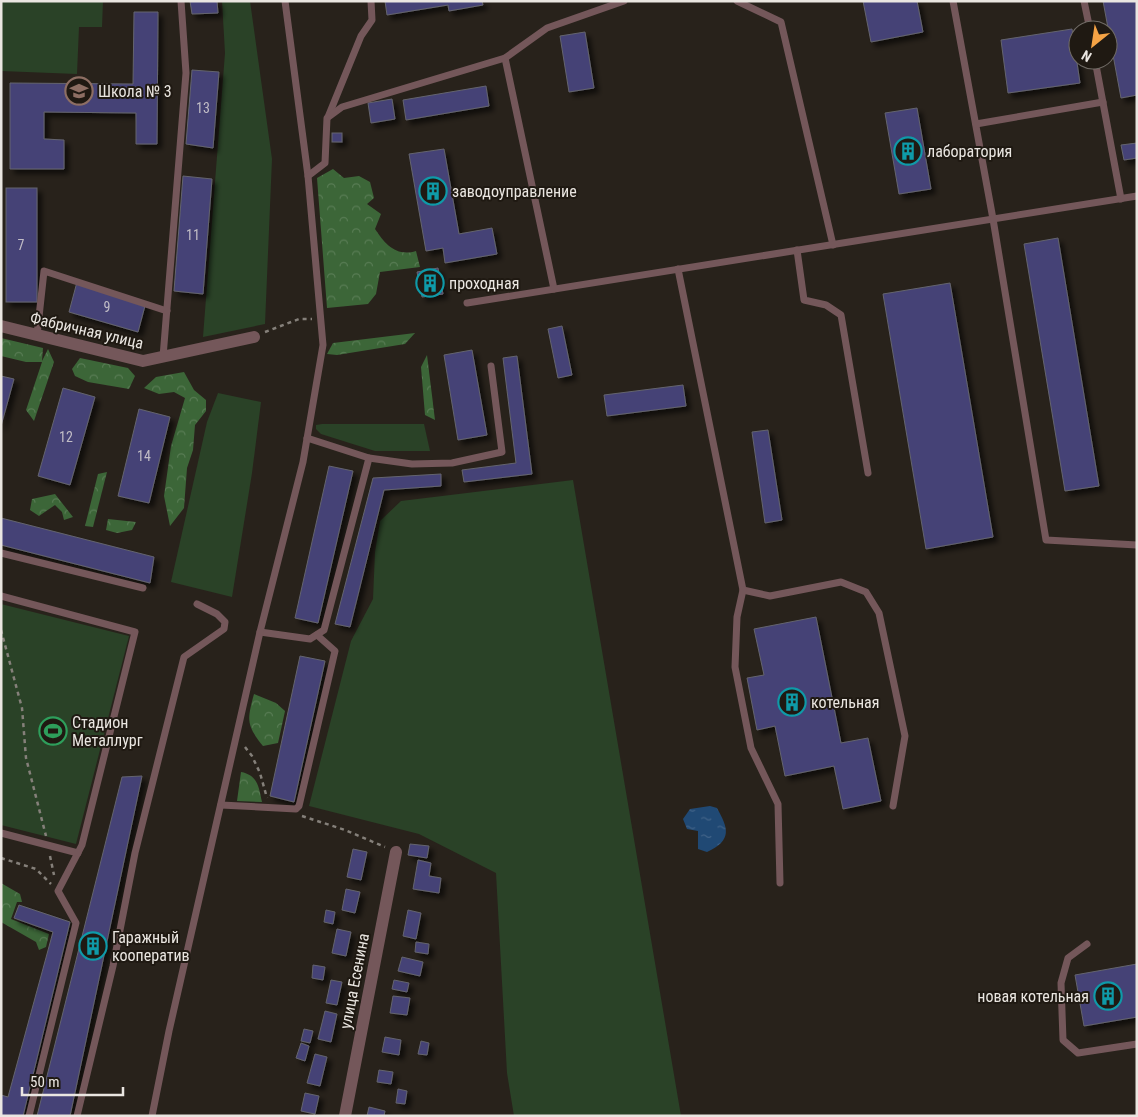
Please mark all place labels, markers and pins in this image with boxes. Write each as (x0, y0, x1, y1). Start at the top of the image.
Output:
school or university icon: Школа № 3 (64, 76, 94, 106)
place label: Школа № 3 (98, 82, 172, 101)
building icon: лаборатория (893, 136, 923, 166)
place label: лаборатория (927, 142, 1012, 161)
building icon: заводоуправление (418, 176, 448, 206)
place label: заводоуправление (452, 182, 577, 201)
building icon: проходная (415, 268, 445, 298)
place label: проходная (449, 274, 519, 293)
building icon: котельная (777, 687, 807, 717)
place label: котельная (811, 693, 879, 712)
place label: Стадион Металлург (72, 713, 143, 750)
sports icon: Стадион Металлург (38, 716, 68, 746)
place label: Гаражный кооператив (112, 928, 190, 965)
building icon: Гаражный кооператив (78, 931, 108, 961)
building icon: новая котельная (1093, 981, 1123, 1011)
place label: новая котельная (977, 987, 1089, 1006)

